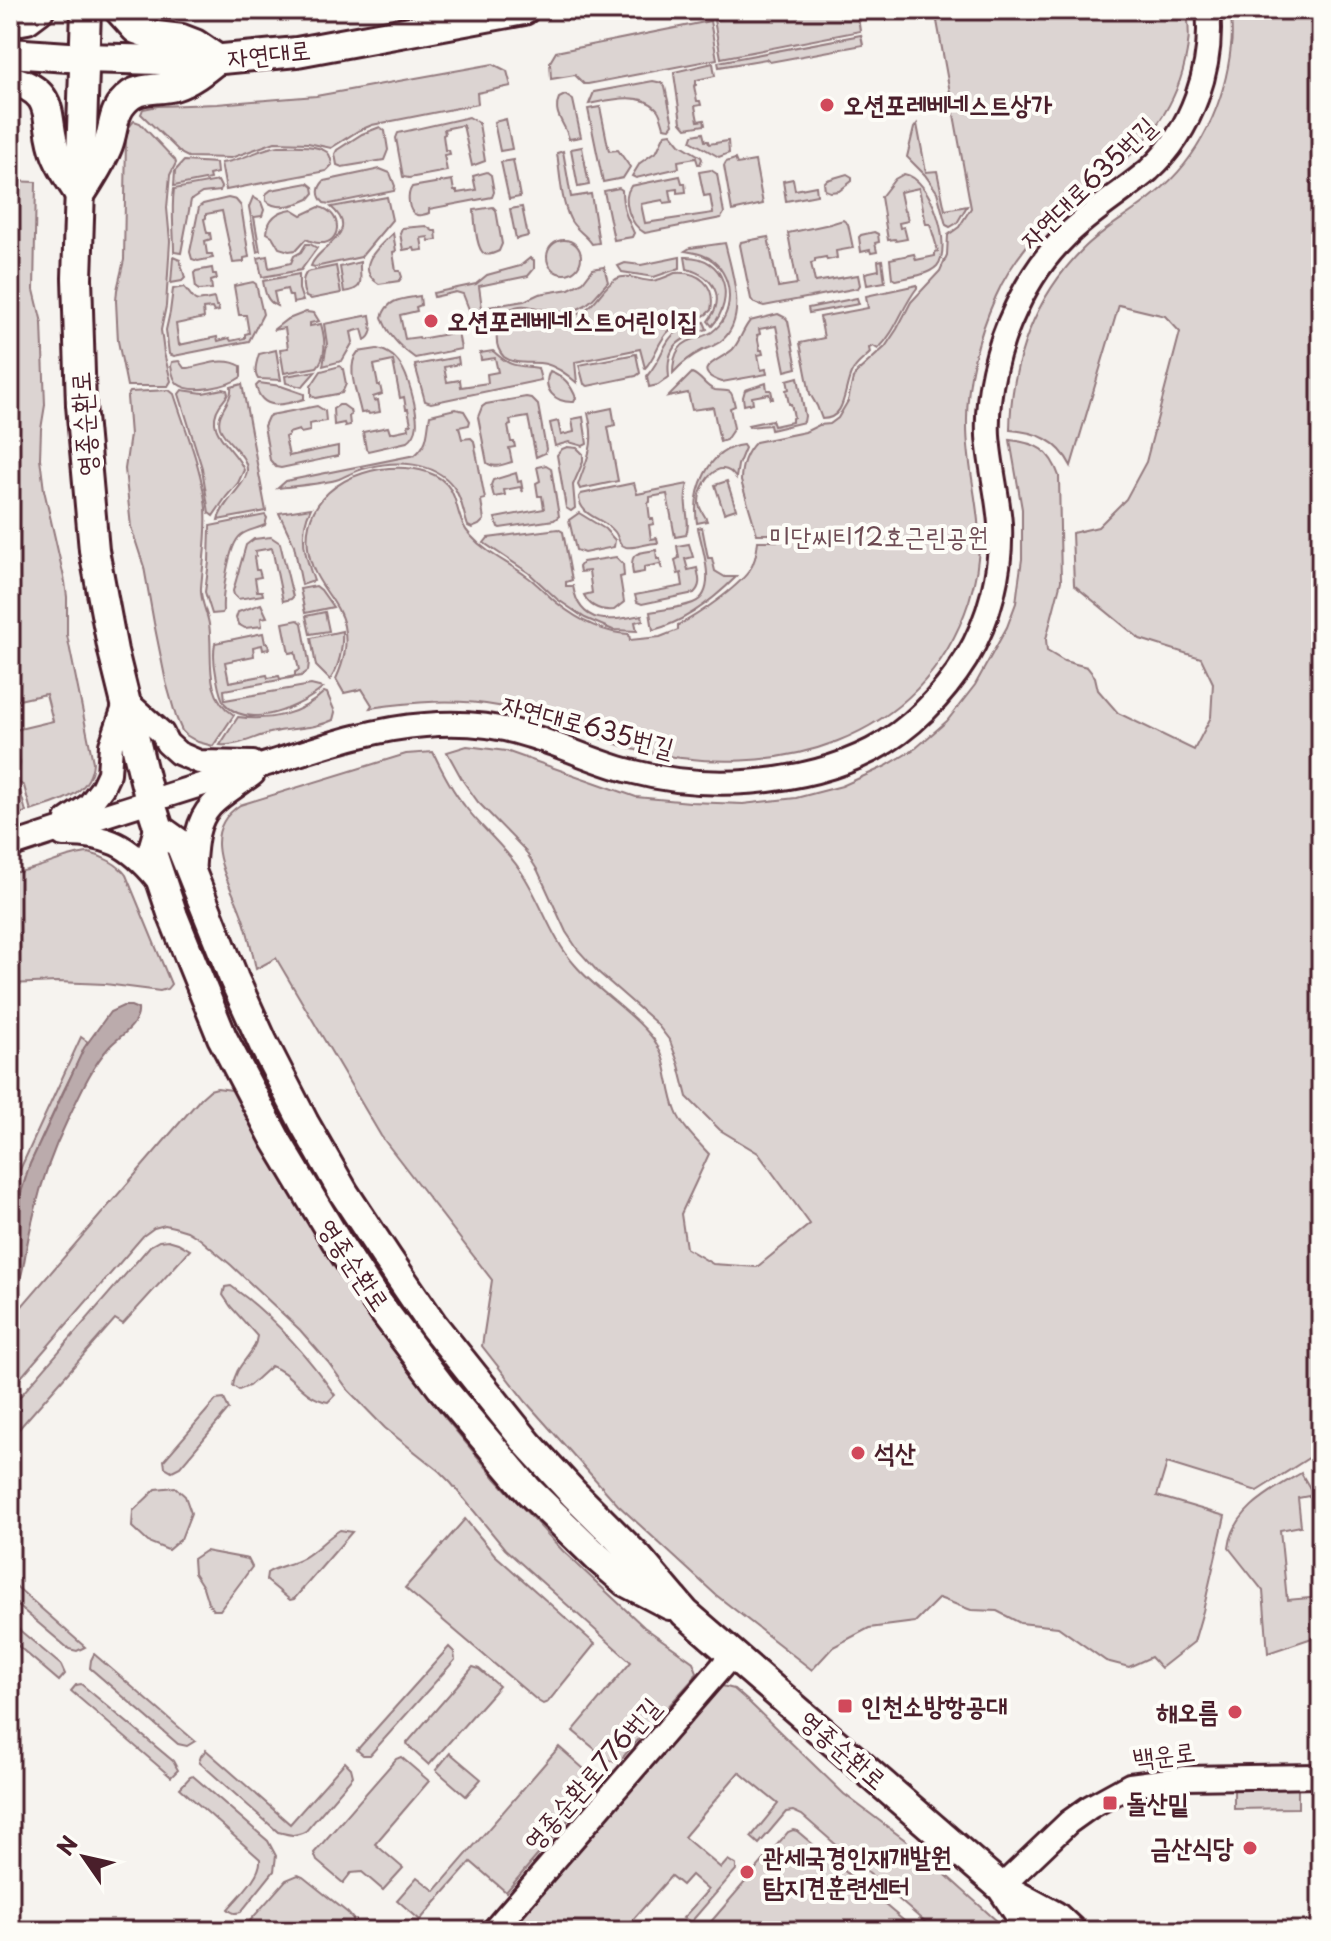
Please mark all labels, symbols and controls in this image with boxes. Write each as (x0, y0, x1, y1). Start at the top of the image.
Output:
street label: 자연대로 (225, 29, 312, 76)
place label: 오션포레베네스트상가 (843, 84, 1052, 123)
marker: 오션포레베네스트상가 (818, 96, 836, 114)
street label: 자연대로635번길 (1010, 107, 1164, 257)
place label: 오션포레베네스트어린이집 (447, 300, 698, 339)
marker: 오션포레베네스트어린이집 (422, 312, 440, 330)
street label: 영종순환로 (59, 371, 106, 478)
park label: 미단씨티12호근린공원 (770, 516, 988, 555)
street label: 자연대로635번길 (498, 683, 679, 766)
street label: 영종순환로 (310, 1210, 401, 1318)
place label: 석산 (874, 1432, 916, 1471)
marker: 석산 (849, 1444, 867, 1462)
place label: 인천소방항공대 (861, 1685, 1008, 1724)
street label: 영종순환로776번길 (513, 1688, 669, 1858)
place label: 해오름 (1156, 1691, 1219, 1730)
marker: 인천소방항공대 (836, 1697, 854, 1715)
street label: 영종순환로 (792, 1700, 896, 1798)
marker: 해오름 (1226, 1703, 1244, 1721)
street label: 백운로 (1130, 1730, 1197, 1777)
place label: 돌산밑 (1126, 1782, 1189, 1821)
marker: 돌산밑 (1101, 1794, 1119, 1812)
north arrow (44, 1817, 124, 1897)
place label: 금산식당 (1150, 1827, 1234, 1866)
text: N (48, 1829, 85, 1861)
place label: 관세국경인재개발원 탐지견훈련센터 (763, 1836, 951, 1905)
marker: 금산식당 (1241, 1839, 1259, 1857)
marker: 관세국경인재개발원 탐지견훈련센터 (738, 1863, 756, 1881)

